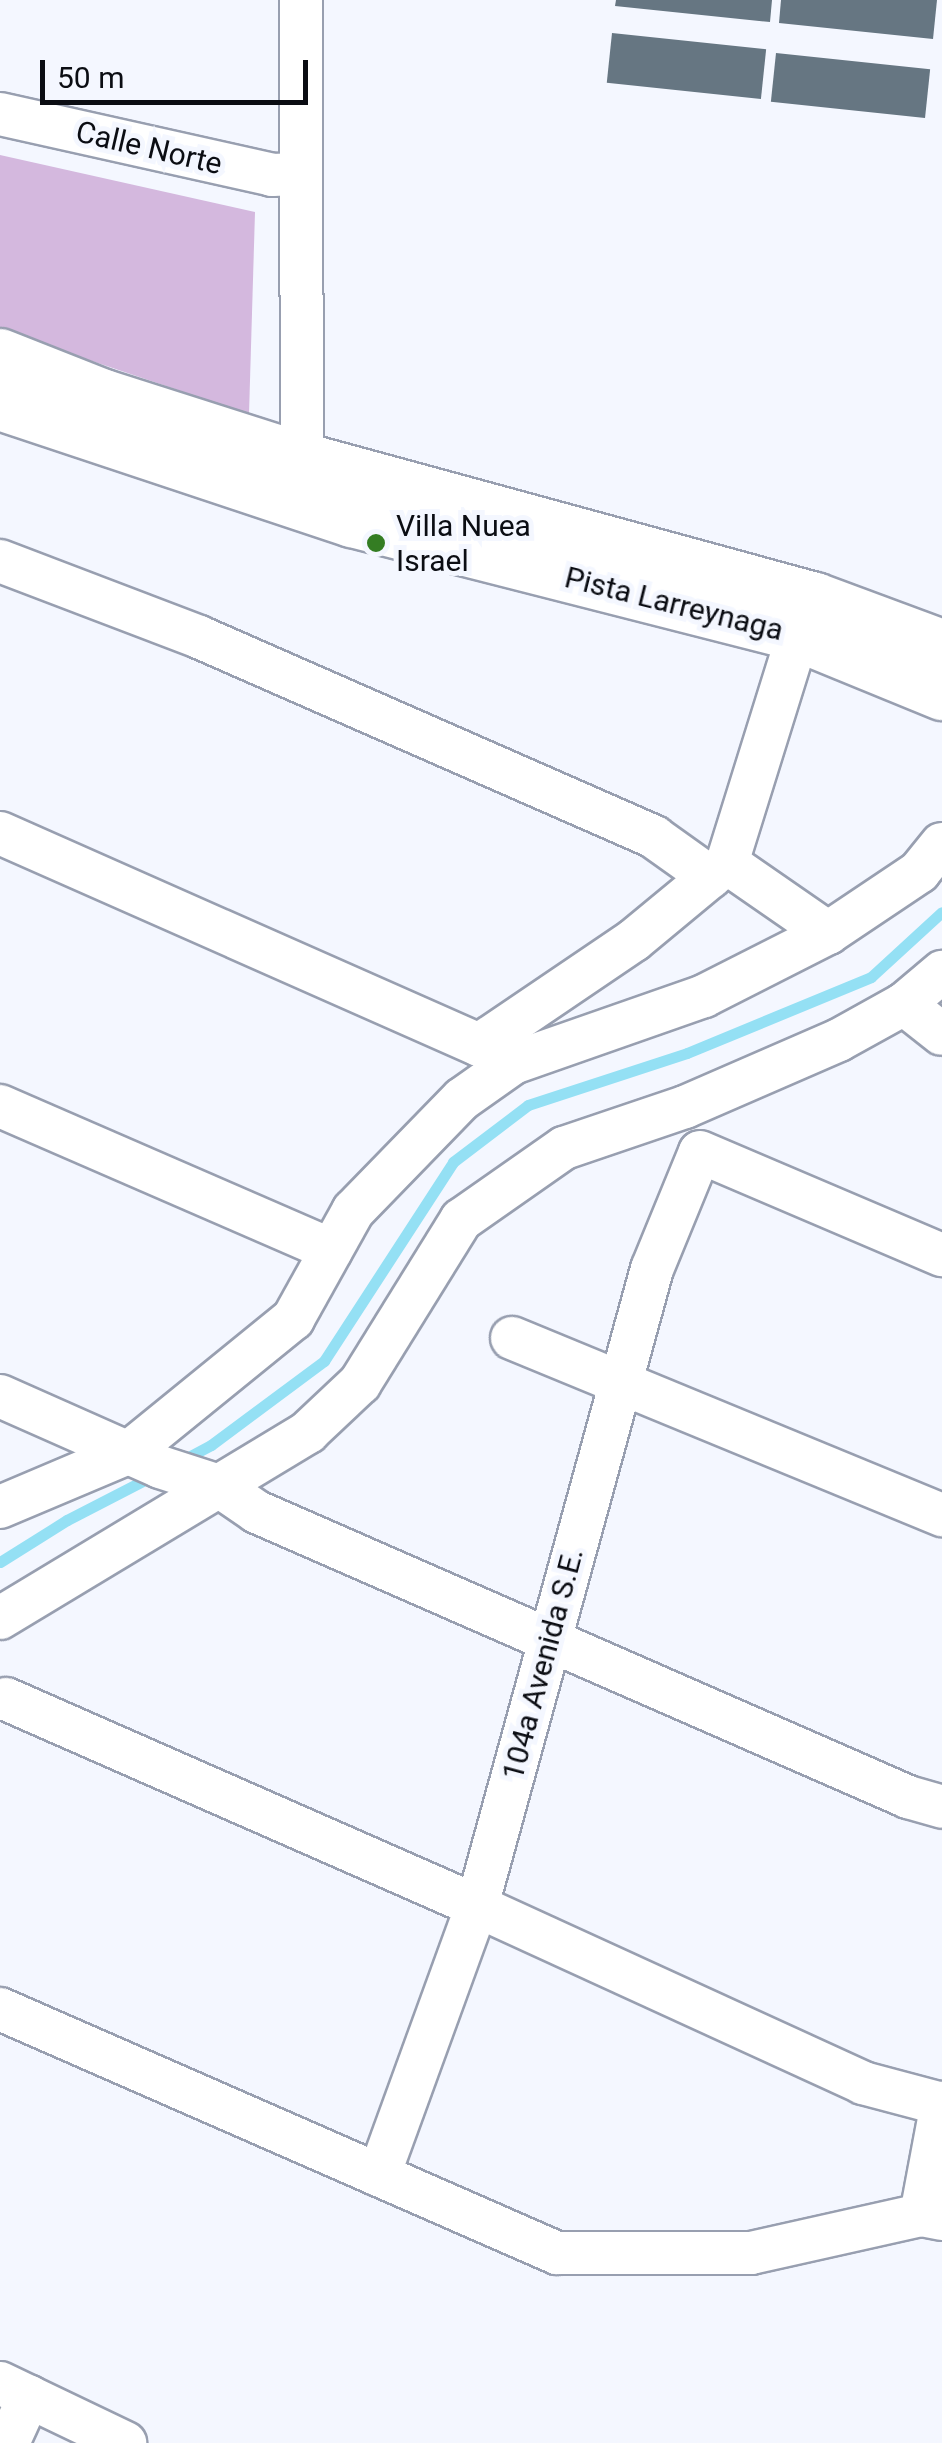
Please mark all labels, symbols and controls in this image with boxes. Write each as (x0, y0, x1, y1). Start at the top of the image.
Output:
scale bar (45, 40, 312, 102)
text: 50 m (57, 60, 124, 95)
street label: Calle Norte (72, 114, 226, 182)
place label: Villa Nuea Israel (396, 508, 531, 578)
marker: Villa Nuea Israel (365, 532, 387, 554)
street label: Pista Larreynaga (561, 559, 787, 649)
street label: 104a Avenida S.E. (495, 1544, 591, 1784)

